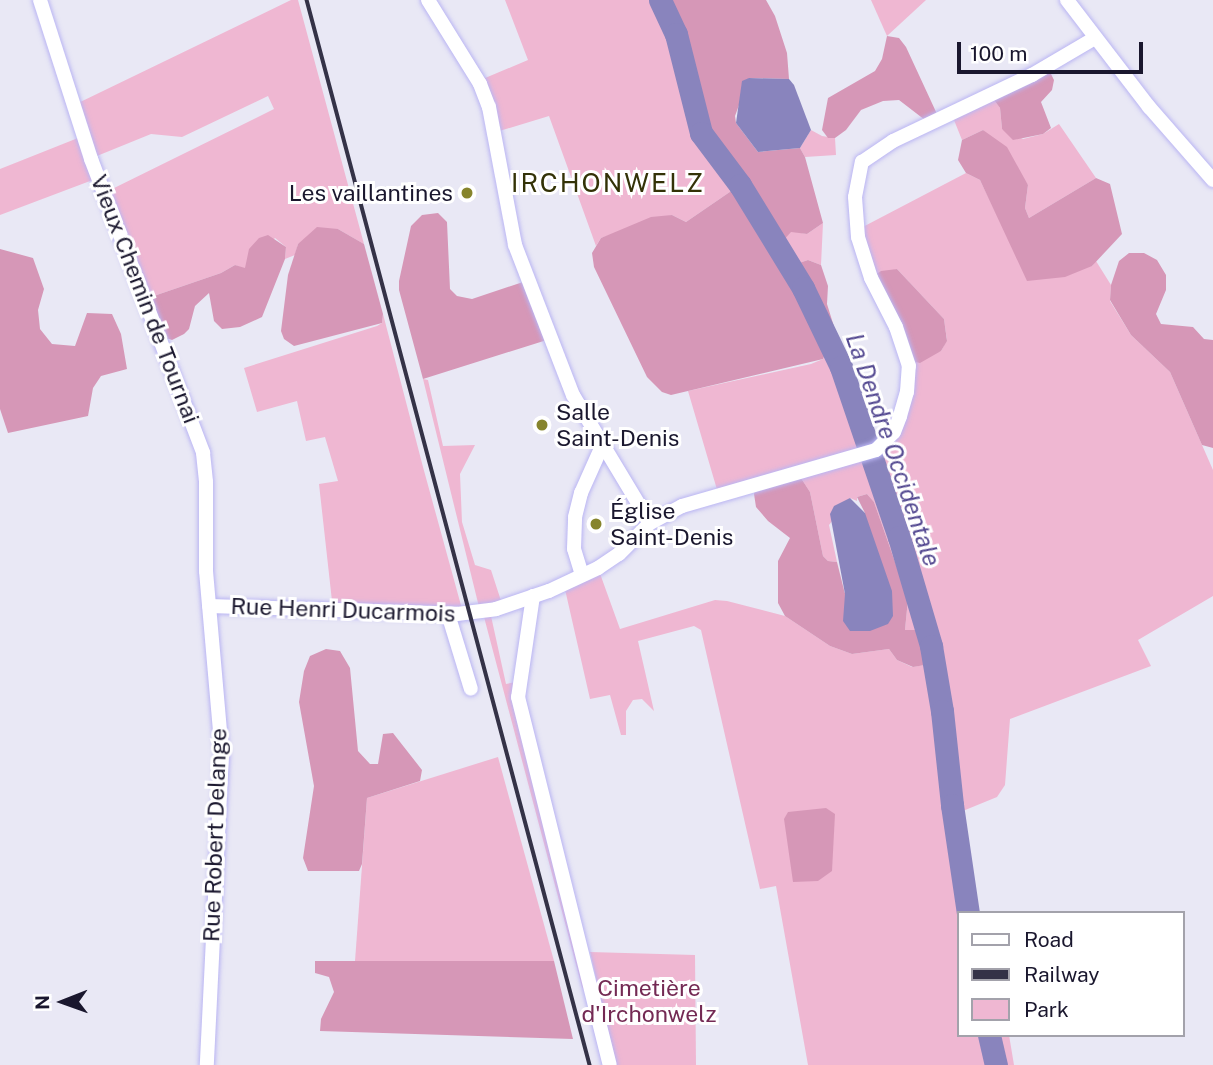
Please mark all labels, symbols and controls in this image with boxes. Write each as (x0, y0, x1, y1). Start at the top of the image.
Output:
scale bar (961, 28, 1146, 72)
text: 100 m (970, 41, 1027, 66)
district label: IRCHONWELZ (512, 167, 704, 199)
street label: Vieux Chemin de Tournai (85, 171, 205, 427)
place label: Les vaillantines (288, 179, 453, 207)
marker: Les vaillantines (459, 185, 475, 201)
water label: La Dendre Occidentale (840, 330, 946, 570)
place label: Salle Saint-Denis (556, 398, 679, 452)
marker: Salle Saint-Denis (534, 417, 550, 433)
place label: Église Saint-Denis (610, 497, 733, 551)
marker: Église Saint-Denis (588, 516, 604, 532)
street label: Rue Henri Ducarmois (230, 592, 456, 628)
street label: Rue Robert Delange (197, 727, 233, 943)
legend (958, 911, 1185, 1037)
text: Road (1024, 927, 1074, 952)
text: Railway (1024, 962, 1100, 987)
north arrow (28, 967, 98, 1037)
park label: Cimetière d'Irchonwelz (582, 974, 716, 1028)
text: N (31, 995, 53, 1010)
text: Park (1024, 997, 1069, 1022)

